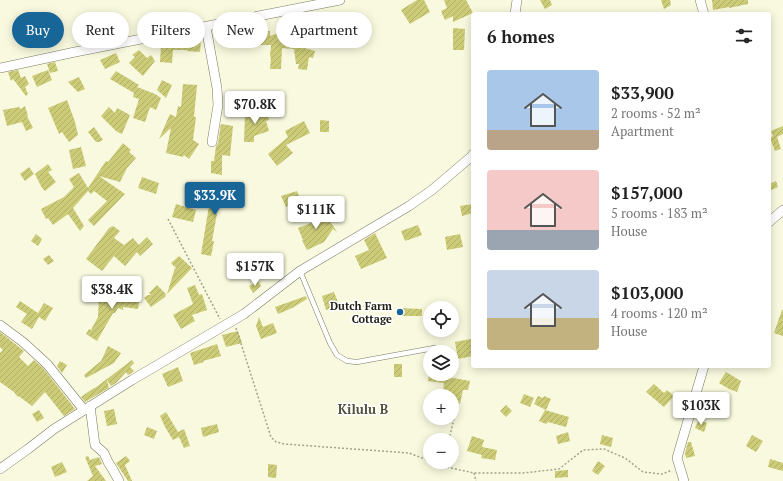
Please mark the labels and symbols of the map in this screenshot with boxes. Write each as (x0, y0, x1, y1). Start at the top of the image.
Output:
pin: $70.8K (222, 91, 288, 125)
pin: $33.9K (182, 182, 248, 216)
pin: $111K (288, 196, 344, 230)
pin: $157K (227, 253, 283, 287)
pin: $38.4K (79, 276, 145, 310)
place label: Dutch Farm Cottage (330, 299, 393, 326)
marker: Dutch Farm Cottage (395, 307, 405, 317)
pin: $103K (673, 392, 729, 426)
district label: Kilulu B (338, 400, 388, 418)

